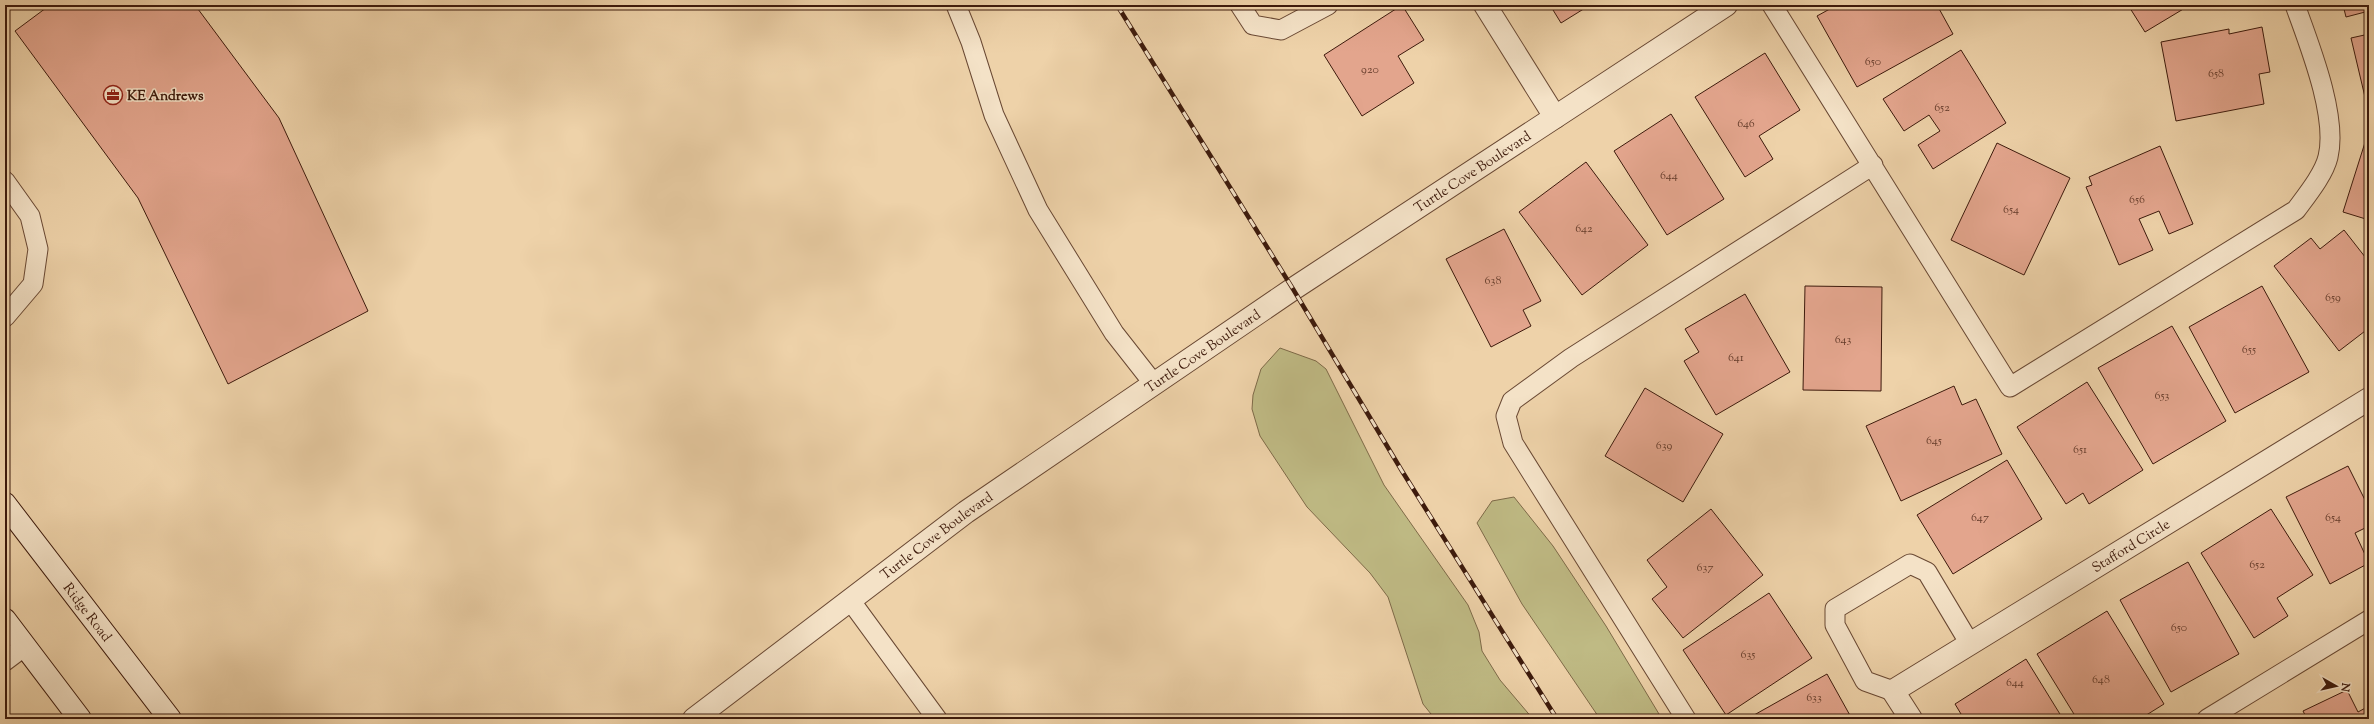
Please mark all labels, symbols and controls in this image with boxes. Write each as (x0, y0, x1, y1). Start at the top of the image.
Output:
house number: 650 (1865, 53, 1881, 71)
house number: 920 (1361, 61, 1379, 79)
house number: 658 (2208, 65, 2224, 83)
office icon: KE Andrews (102, 84, 124, 106)
place label: KE Andrews (127, 87, 204, 107)
house number: 652 (1934, 99, 1950, 117)
house number: 646 (1737, 115, 1755, 133)
street label: Turtle Cove Boulevard (1411, 127, 1536, 219)
house number: 644 (1660, 167, 1678, 185)
house number: 656 (2129, 191, 2145, 209)
house number: 654 (2003, 201, 2019, 219)
house number: 642 (1575, 220, 1593, 238)
house number: 638 (1485, 272, 1501, 290)
house number: 659 (2325, 289, 2341, 307)
street label: Turtle Cove Boulevard (1142, 306, 1265, 399)
house number: 643 (1835, 331, 1851, 349)
house number: 655 (2242, 341, 2256, 359)
house number: 641 (1728, 349, 1744, 367)
house number: 653 (2155, 387, 2170, 405)
house number: 645 (1926, 432, 1942, 450)
house number: 639 (1656, 437, 1672, 455)
house number: 651 (2073, 441, 2087, 459)
street label: Turtle Cove Boulevard (877, 488, 998, 586)
house number: 647 (1971, 509, 1989, 527)
house number: 654 (2325, 509, 2341, 527)
street label: Stafford Circle (2089, 515, 2175, 579)
house number: 652 (2249, 556, 2265, 574)
house number: 637 (1697, 559, 1713, 577)
street label: Ridge Road (57, 579, 115, 647)
house number: 650 (2171, 619, 2187, 637)
house number: 635 (1741, 646, 1755, 664)
north arrow (2316, 666, 2356, 706)
house number: 648 (2092, 671, 2110, 689)
house number: 644 (2006, 674, 2024, 692)
text: N (2336, 681, 2354, 693)
house number: 633 (1806, 689, 1822, 707)

